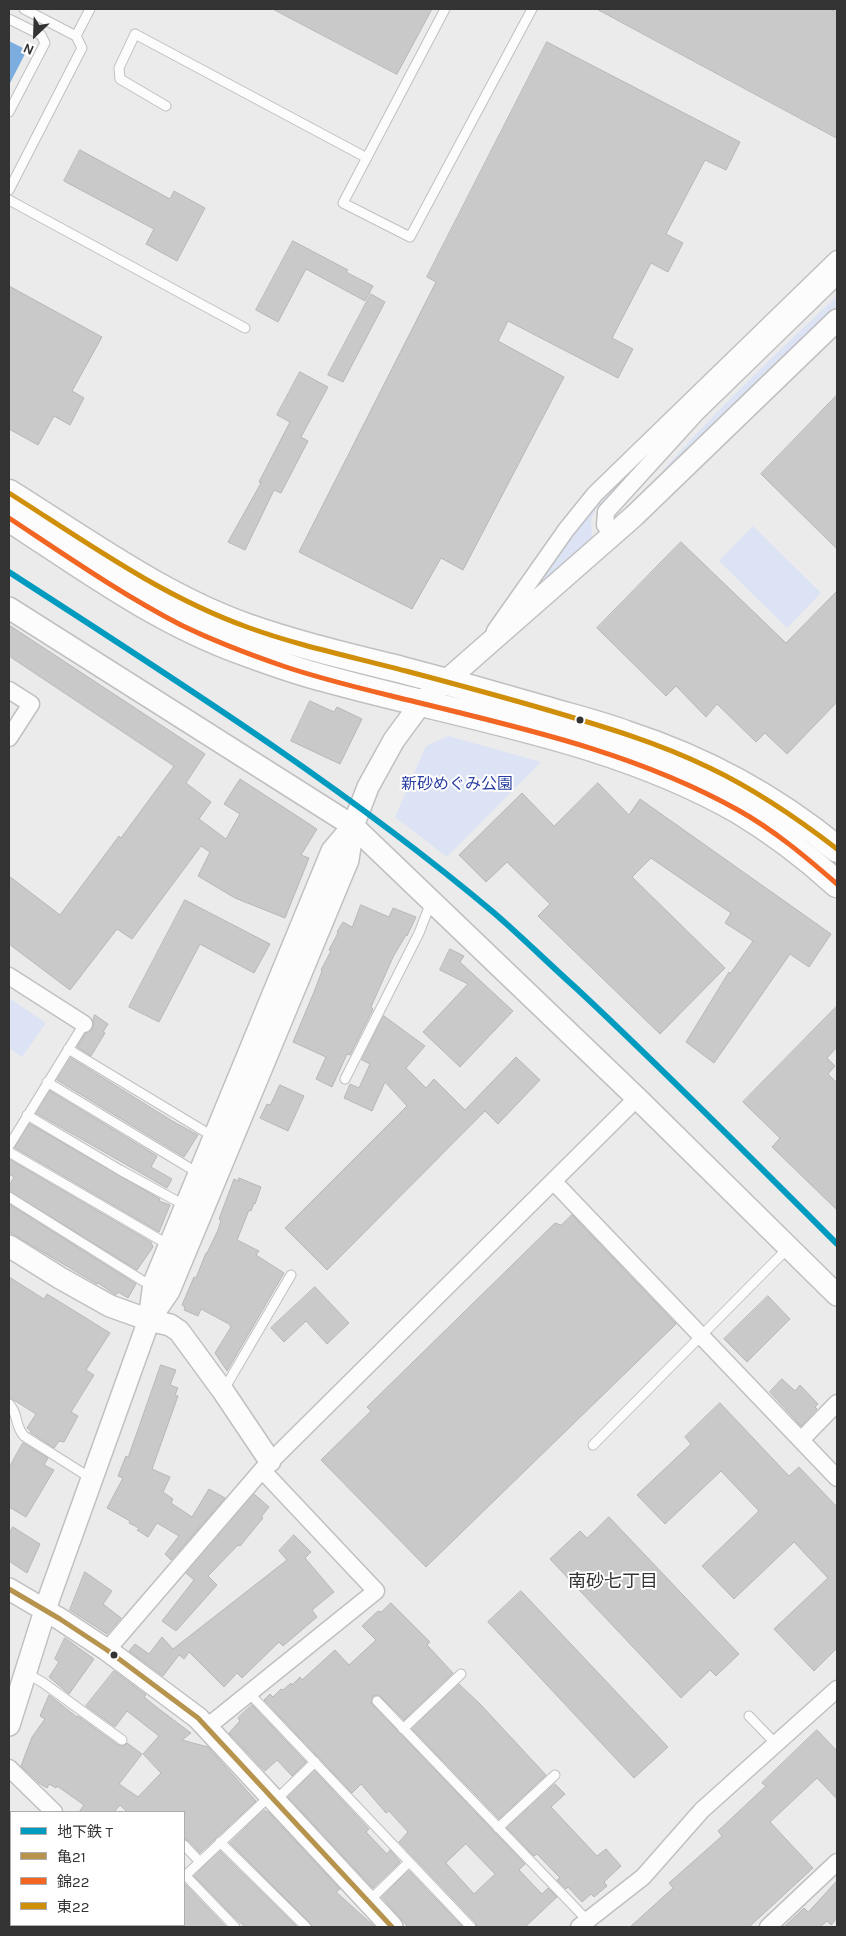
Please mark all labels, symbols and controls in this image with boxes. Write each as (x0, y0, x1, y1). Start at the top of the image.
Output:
north arrow (10, 10, 60, 60)
text: N (21, 39, 37, 59)
unlabelled marker (575, 715, 585, 725)
park label: 新砂めぐみ公園 (401, 774, 513, 794)
district label: 南砂七丁目 (568, 1571, 658, 1593)
unlabelled marker (109, 1650, 119, 1660)
legend (10, 1811, 185, 1926)
text: 地下鉄 T (57, 1823, 113, 1841)
text: 亀21 (57, 1848, 86, 1866)
text: 錦22 (57, 1873, 89, 1891)
text: 東22 (57, 1898, 89, 1916)

